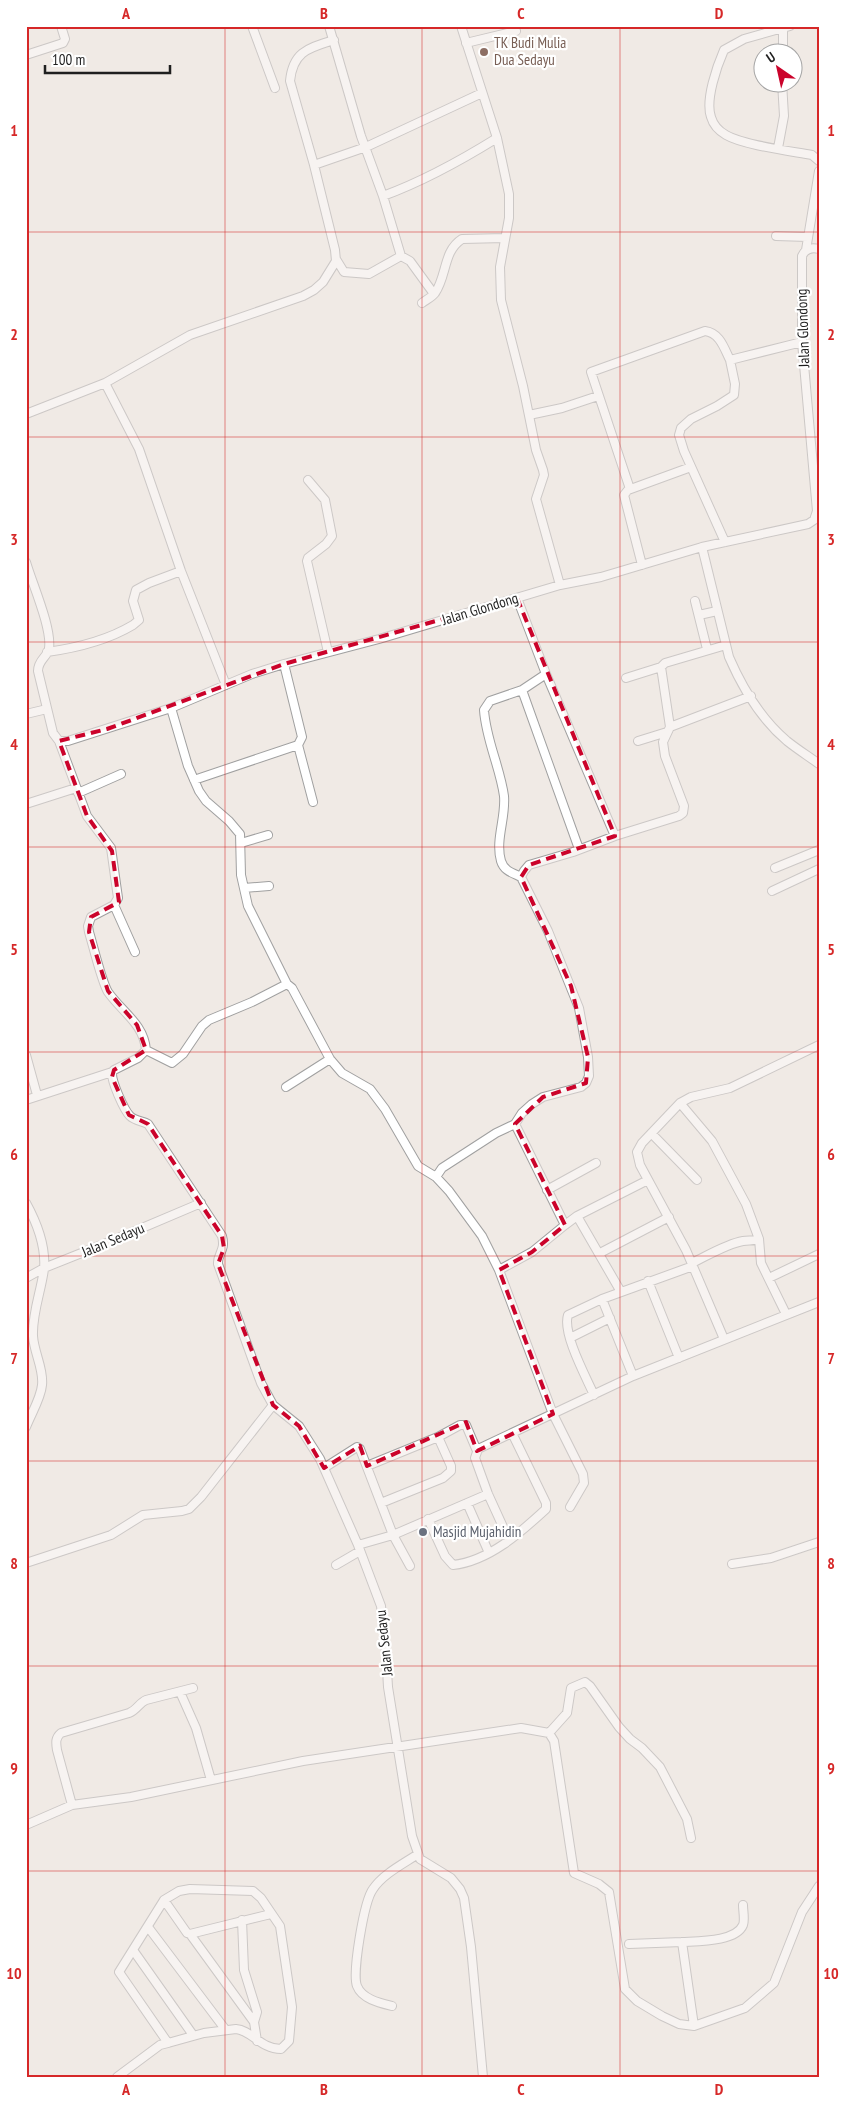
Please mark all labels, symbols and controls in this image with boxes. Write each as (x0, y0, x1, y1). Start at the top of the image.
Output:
text: A (121, 3, 131, 23)
text: B (320, 3, 328, 23)
text: C (517, 3, 525, 23)
text: D (715, 3, 724, 23)
place label: TK Budi Mulia Dua Sedayu (494, 33, 566, 69)
scale bar (45, 42, 170, 74)
north arrow (752, 42, 802, 92)
marker: TK Budi Mulia Dua Sedayu (478, 46, 490, 58)
text: U (763, 48, 779, 67)
text: 100 m (52, 50, 85, 69)
text: 1 (10, 120, 18, 140)
text: 1 (827, 120, 835, 140)
street label: Jalan Glondong (792, 288, 813, 369)
text: 2 (10, 324, 18, 344)
text: 2 (827, 324, 835, 344)
text: 3 (10, 529, 18, 549)
text: 3 (827, 529, 835, 549)
street label: Jalan Glondong (438, 588, 520, 629)
text: 4 (10, 734, 18, 754)
text: 4 (827, 734, 835, 754)
text: 5 (10, 939, 18, 959)
text: 5 (827, 939, 835, 959)
text: 6 (10, 1144, 18, 1164)
text: 6 (827, 1144, 835, 1164)
street label: Jalan Sedayu (78, 1218, 147, 1262)
text: 7 (10, 1348, 18, 1368)
text: 7 (827, 1348, 835, 1368)
place label: Masjid Mujahidin (433, 1522, 521, 1541)
marker: Masjid Mujahidin (417, 1526, 429, 1538)
text: 8 (10, 1553, 18, 1573)
text: 8 (827, 1553, 835, 1573)
street label: Jalan Sedayu (371, 1609, 397, 1678)
text: 9 (10, 1758, 18, 1778)
text: 9 (827, 1758, 835, 1778)
text: 10 (6, 1963, 22, 1983)
text: 10 (823, 1963, 839, 1983)
text: A (121, 2079, 131, 2099)
text: B (320, 2079, 328, 2099)
text: C (517, 2079, 525, 2099)
text: D (715, 2079, 724, 2099)

